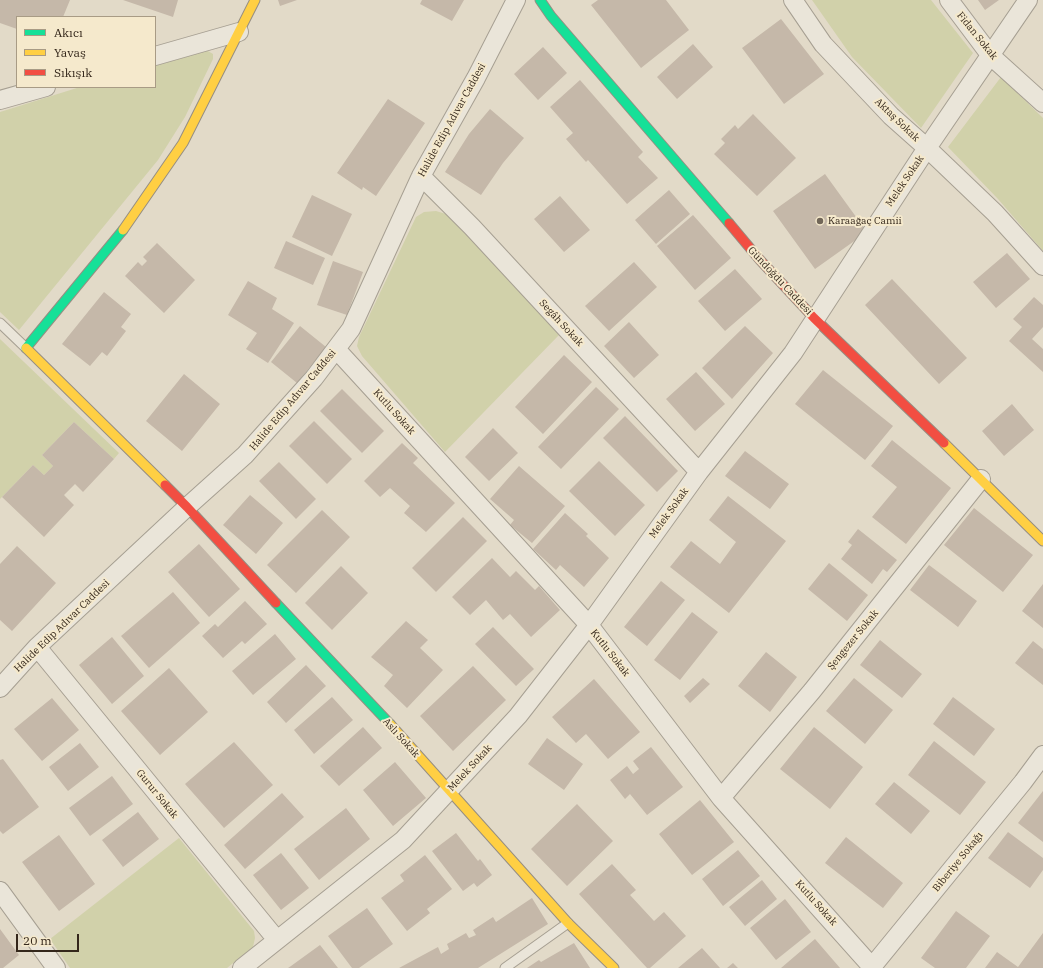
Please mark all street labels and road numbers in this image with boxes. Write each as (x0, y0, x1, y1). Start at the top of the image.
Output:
street label: Fidan Sokak (954, 10, 1000, 62)
street label: Halide Edip Adıvar Caddesi (416, 61, 488, 179)
street label: Aktaş Sokak (872, 96, 922, 144)
street label: Melek Sokak (883, 153, 927, 209)
street label: Gündoğdu Caddesi (745, 244, 815, 318)
street label: Segâh Sokak (536, 297, 586, 349)
street label: Halide Edip Adıvar Caddesi (247, 347, 339, 453)
street label: Kutlu Sokak (371, 387, 417, 437)
street label: Melek Sokak (647, 486, 691, 540)
street label: Halide Edip Adıvar Caddesi (12, 577, 112, 675)
street label: Şengezer Sokak (825, 607, 881, 673)
street label: Kutlu Sokak (588, 627, 632, 679)
street label: Aslı Sokak (380, 716, 422, 760)
street label: Melek Sokak (445, 742, 495, 794)
street label: Gurur Sokak (134, 767, 180, 821)
street label: Biberiye Sokağı (930, 830, 986, 894)
street label: Kutlu Sokak (793, 878, 839, 928)

